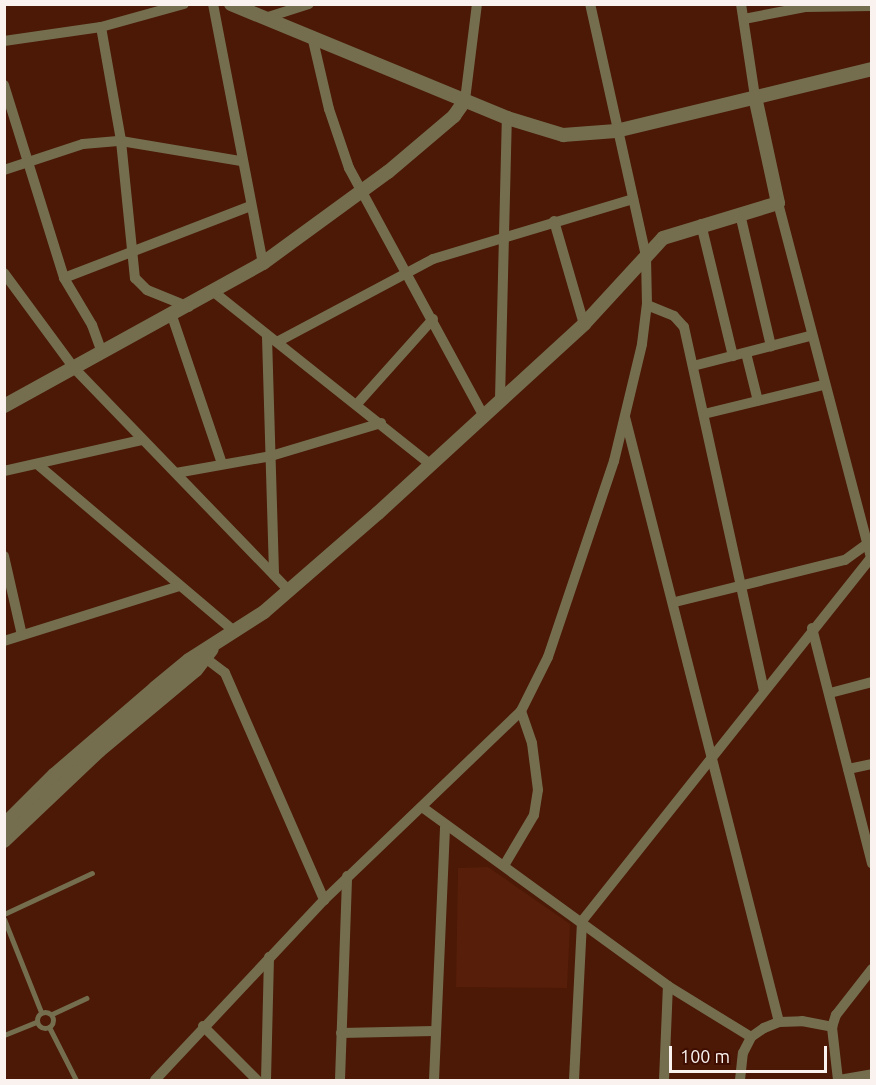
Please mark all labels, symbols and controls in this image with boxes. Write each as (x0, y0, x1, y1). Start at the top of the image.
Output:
scale bar (672, 1034, 830, 1072)
text: 100 m (680, 1046, 730, 1066)

